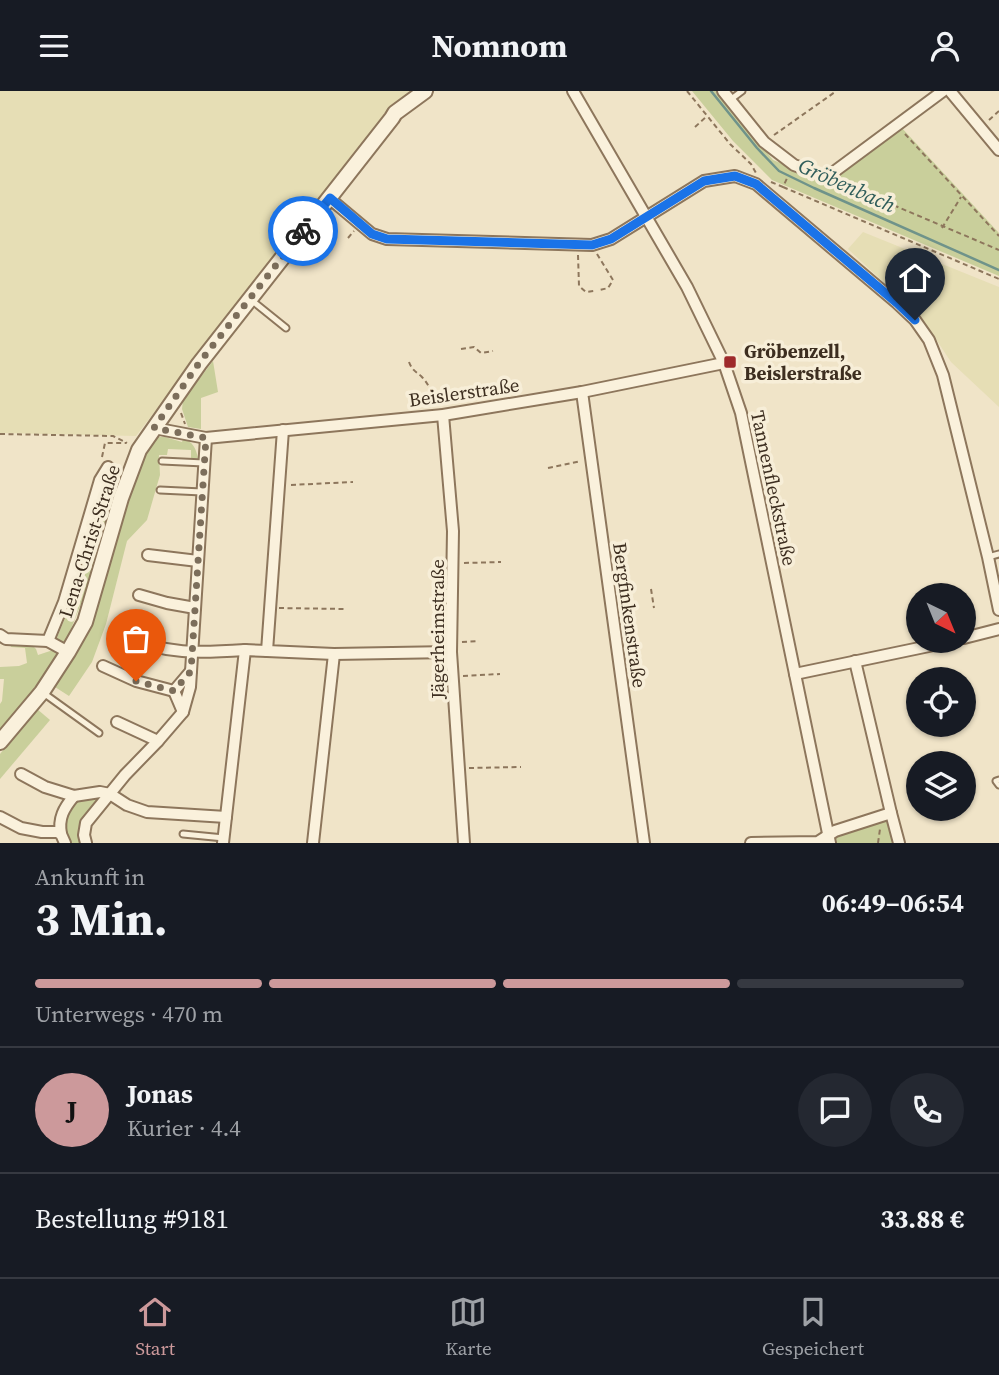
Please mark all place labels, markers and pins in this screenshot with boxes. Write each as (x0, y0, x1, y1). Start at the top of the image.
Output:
pin (885, 248, 945, 320)
place label: Gröbenzell, Beislerstraße (744, 338, 862, 386)
marker: Gröbenzell, Beislerstraße (722, 354, 738, 370)
pin (106, 609, 166, 681)

